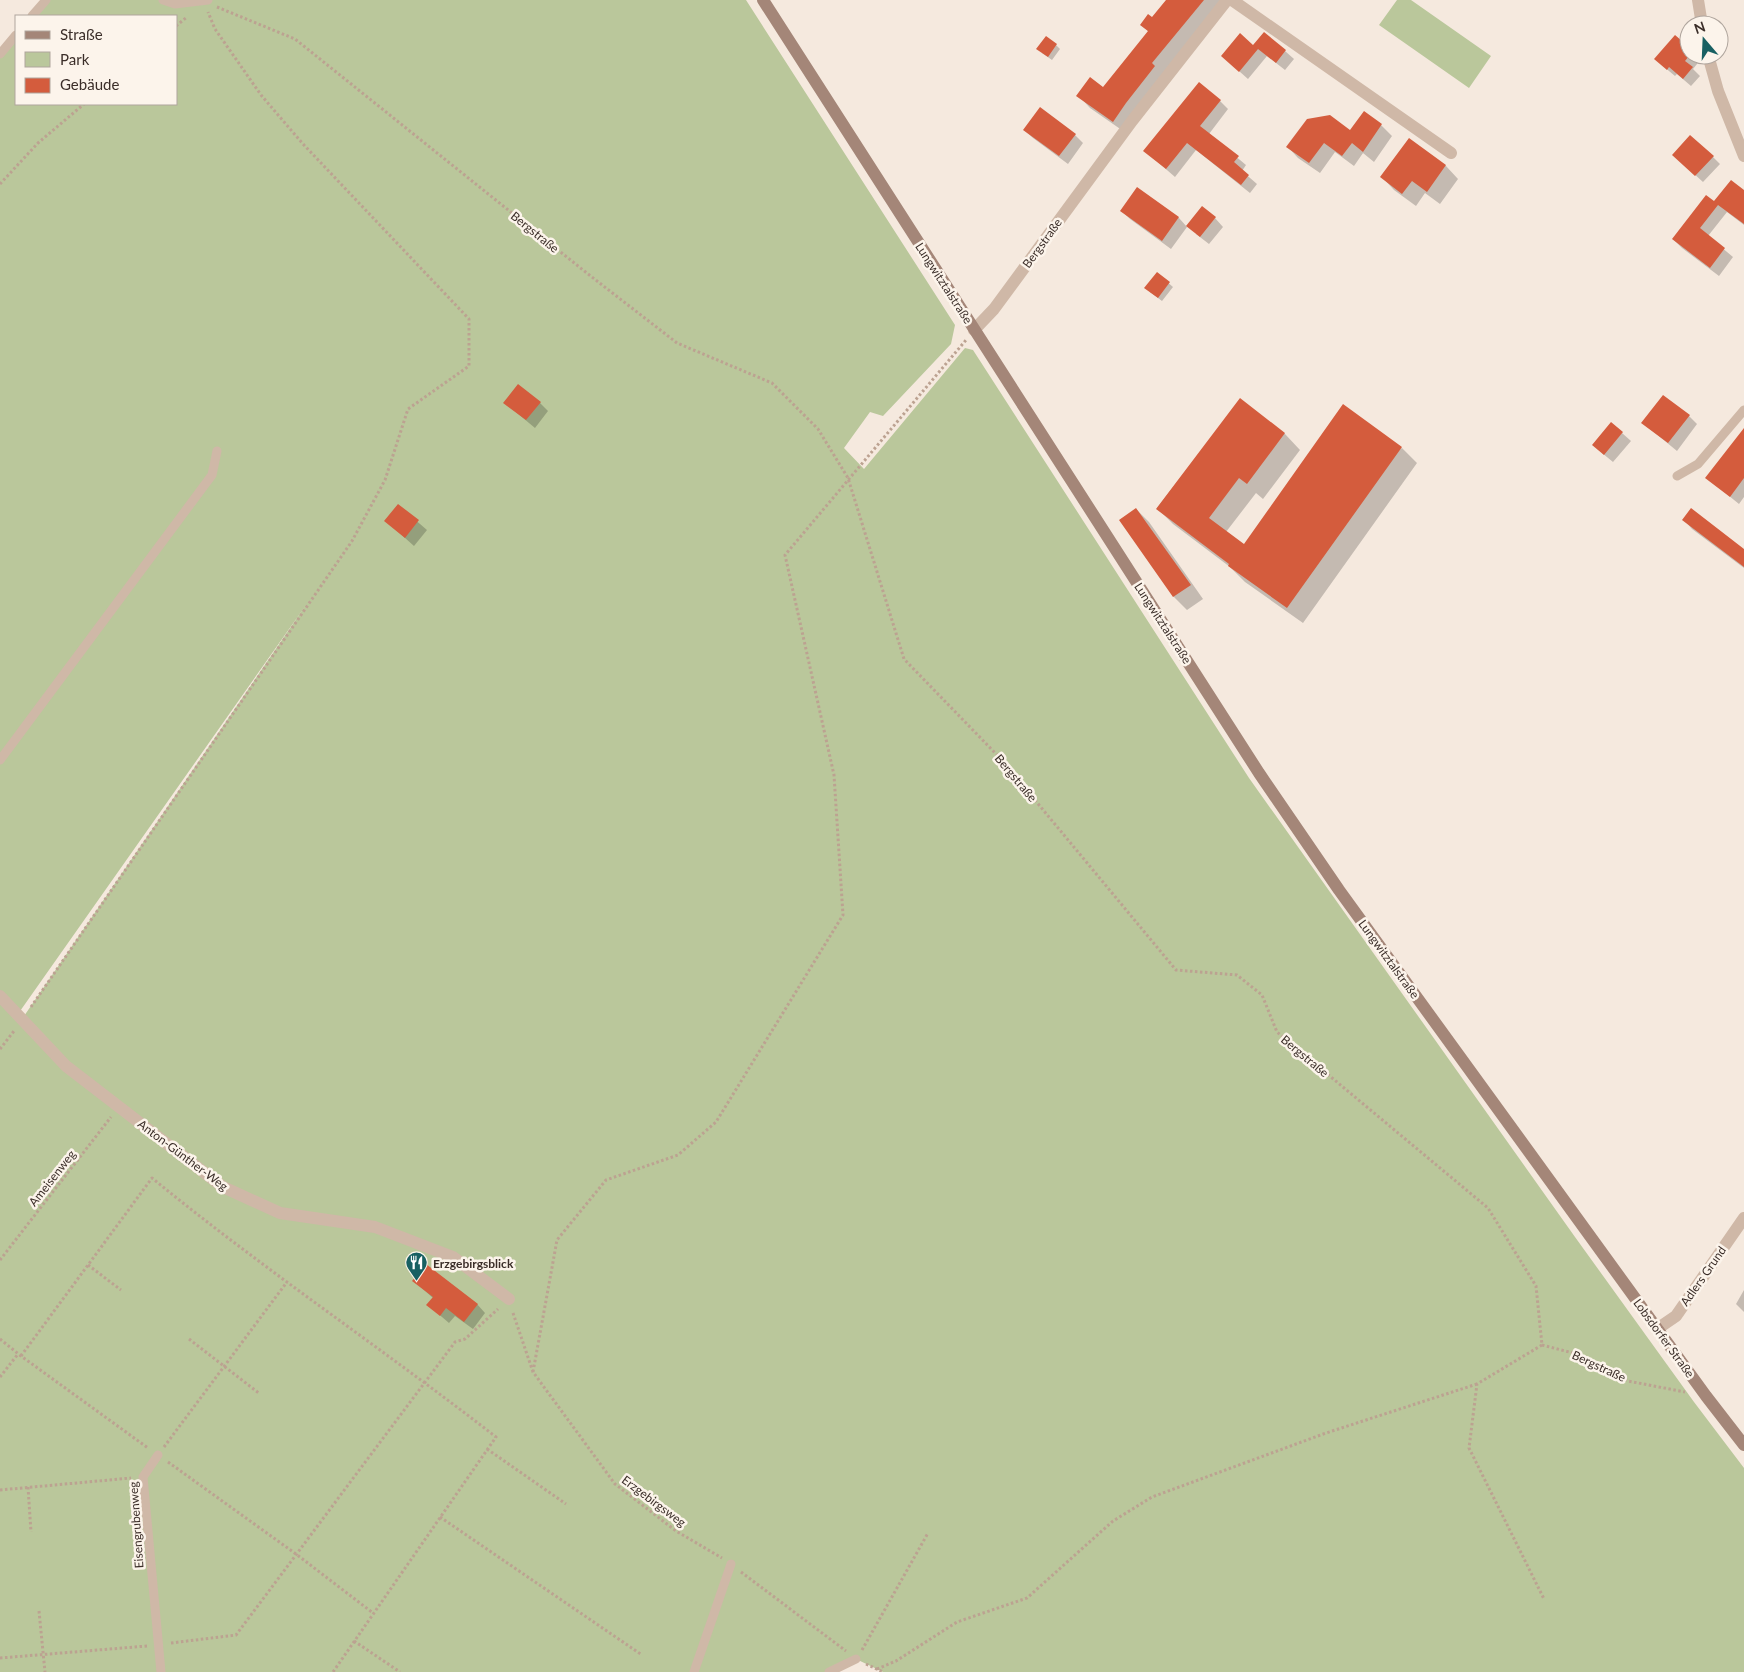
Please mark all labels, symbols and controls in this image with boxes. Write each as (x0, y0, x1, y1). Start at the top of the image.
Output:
legend (15, 15, 178, 105)
north arrow (1679, 15, 1729, 65)
text: N (1692, 17, 1707, 37)
text: Straße (60, 25, 103, 43)
text: Park (60, 50, 90, 68)
text: Gebäude (60, 75, 119, 93)
street label: Bergstraße (508, 208, 562, 256)
street label: Bergstraße (1019, 215, 1065, 271)
street label: Lungwitztalstraße (912, 240, 976, 326)
street label: Lungwitztalstraße (1131, 580, 1195, 666)
street label: Bergstraße (992, 751, 1040, 805)
street label: Lungwitztalstraße (1355, 917, 1423, 1001)
street label: Bergstraße (1278, 1032, 1332, 1080)
street label: Anton-Günther-Weg (135, 1116, 231, 1194)
street label: Ameisenweg (25, 1147, 79, 1209)
street label: Adlers Grund (1677, 1243, 1729, 1309)
restaurant icon: Erzgebirgsblick (405, 1251, 429, 1282)
place label: Erzgebirgsblick (433, 1256, 514, 1271)
street label: Lobsdorfer Straße (1630, 1296, 1698, 1380)
street label: Bergstraße (1570, 1347, 1628, 1385)
street label: Erzgebirgsweg (619, 1472, 689, 1530)
street label: Eisengrubenweg (125, 1481, 147, 1569)

